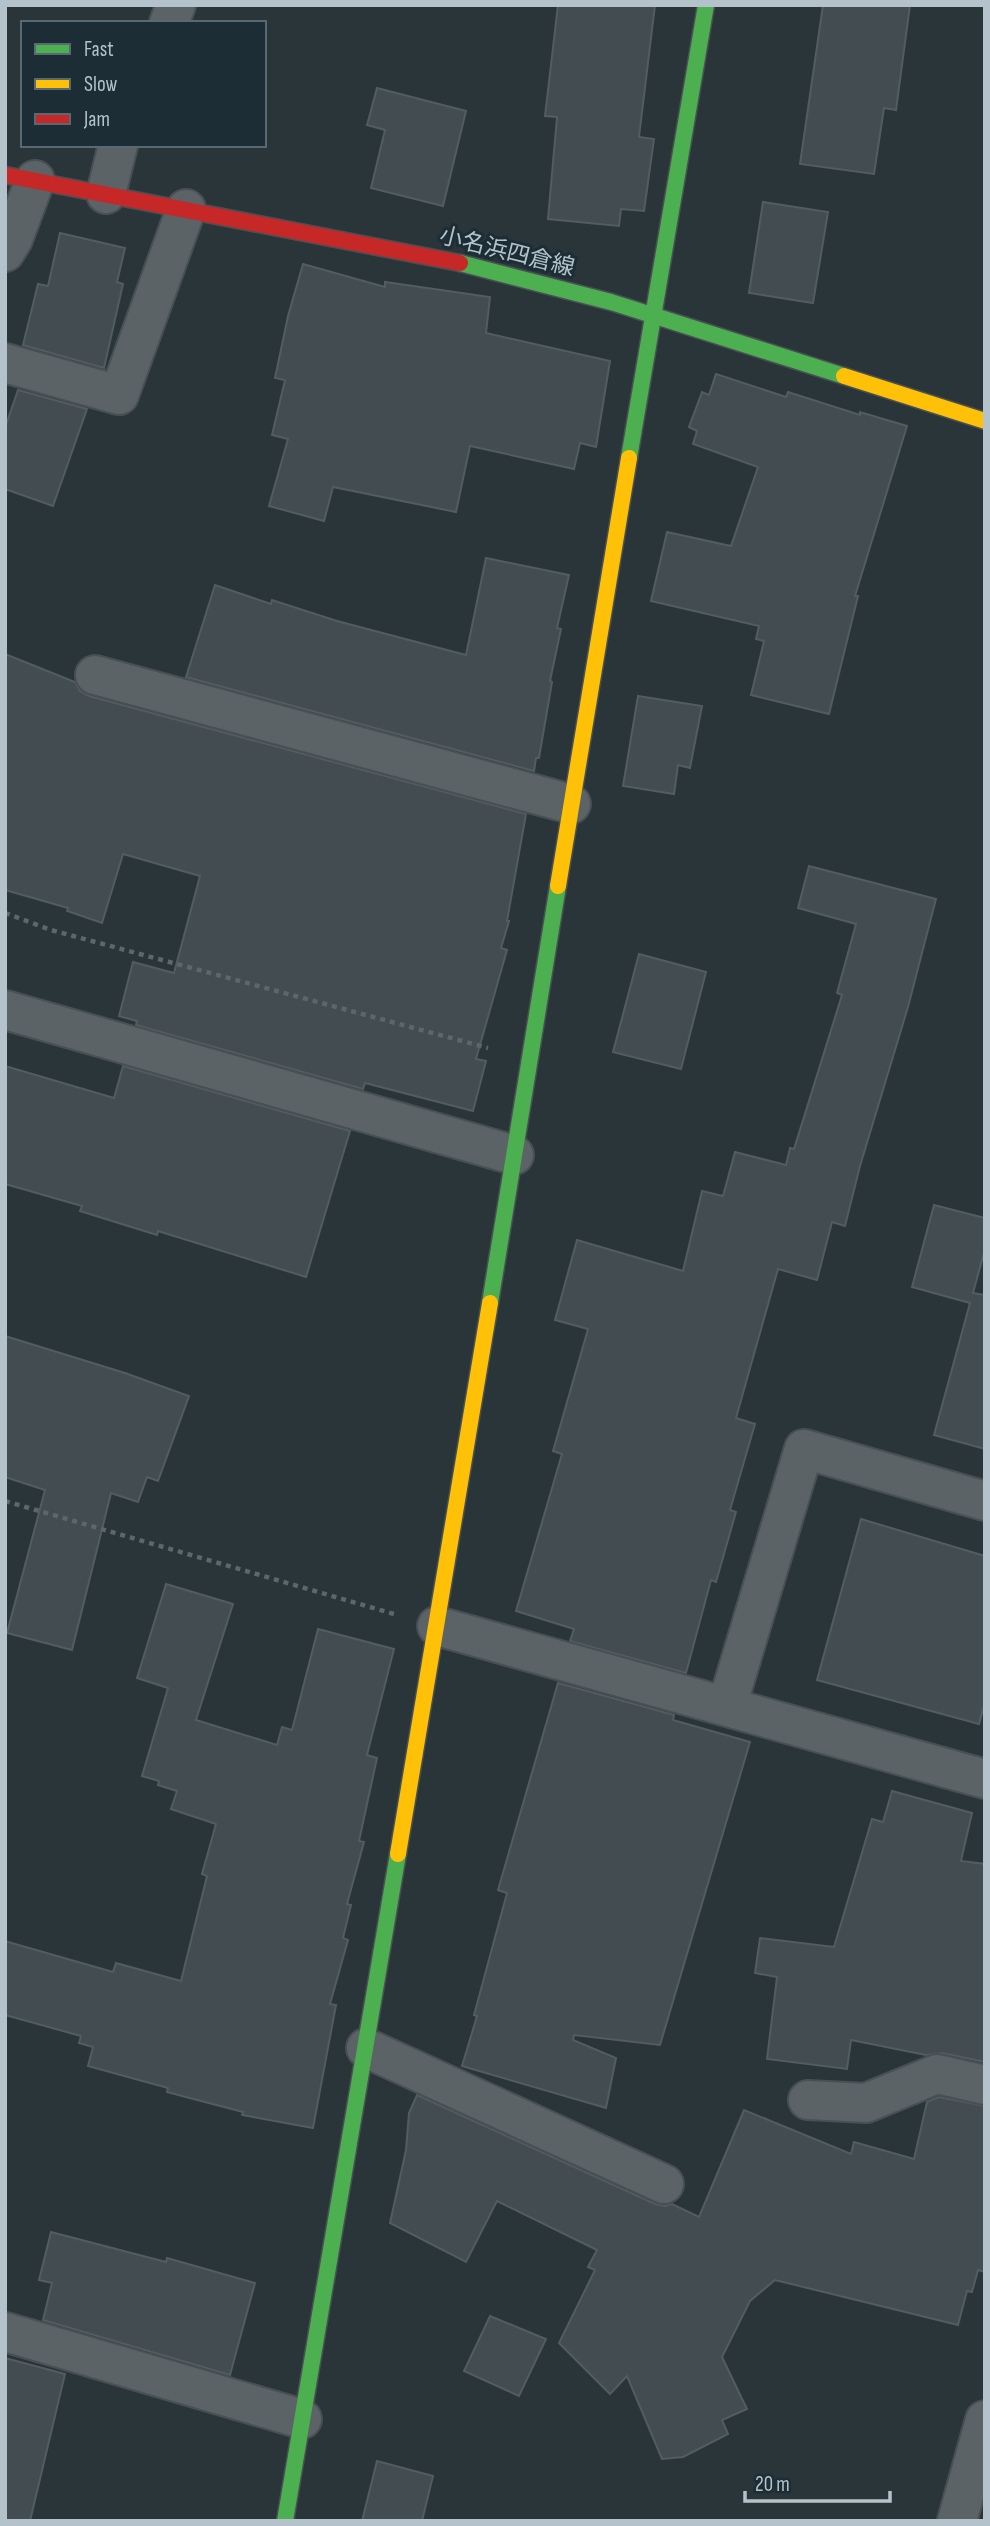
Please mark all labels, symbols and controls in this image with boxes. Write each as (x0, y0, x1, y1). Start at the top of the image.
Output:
legend (21, 21, 266, 147)
text: Fast (84, 37, 114, 62)
text: Slow (84, 72, 118, 97)
text: Jam (83, 107, 110, 132)
street label: 小名浜四倉線 (437, 222, 577, 282)
scale bar (745, 2460, 890, 2504)
text: 20 m (755, 2472, 790, 2497)

